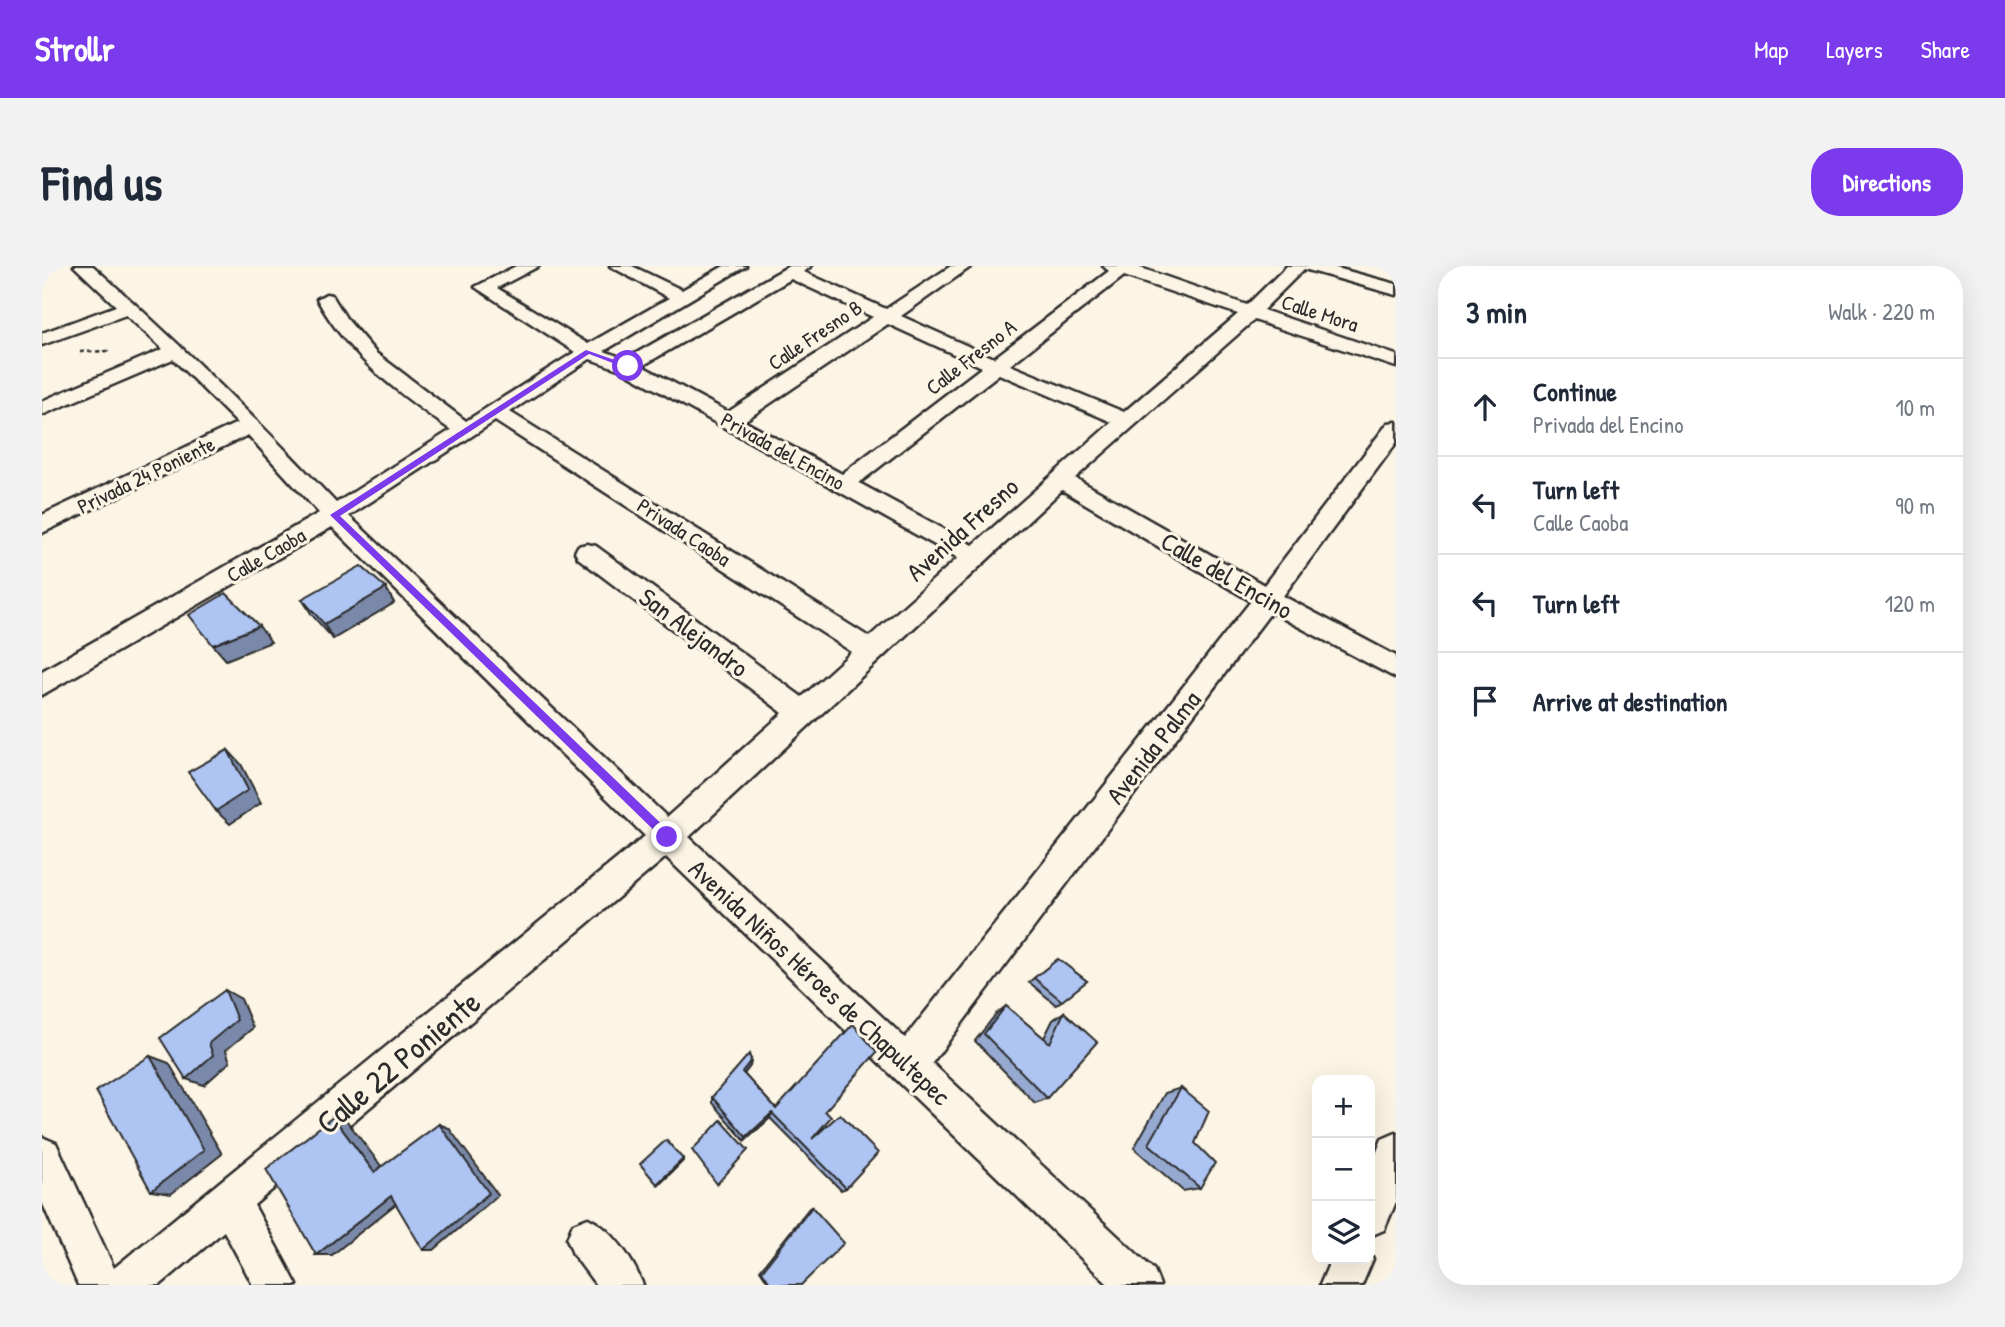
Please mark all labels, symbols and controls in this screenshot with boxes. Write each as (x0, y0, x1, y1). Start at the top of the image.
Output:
text: Strollr (35, 27, 114, 71)
text: Map (1754, 33, 1788, 65)
text: Layers (1826, 33, 1883, 65)
text: Share (1921, 33, 1970, 65)
button: Directions (1811, 148, 1963, 216)
text: Find us (42, 149, 162, 215)
street label: Calle Mora (1278, 287, 1362, 339)
text: 3 min (1466, 292, 1527, 332)
street label: Calle Fresno B (762, 293, 868, 377)
text: Walk · 220 m (1828, 296, 1935, 327)
street label: Calle Fresno A (920, 313, 1022, 401)
route start (612, 350, 643, 381)
text: Continue (1533, 374, 1617, 409)
icon: ahead (1466, 388, 1504, 426)
text: 10 m (1895, 392, 1935, 423)
street label: Privada del Encino (716, 405, 850, 497)
text: Privada del Encino (1533, 409, 1683, 440)
street label: Privada 24 Poniente (72, 429, 220, 521)
street label: Avenida Fresno (898, 469, 1026, 589)
text: Turn left (1533, 472, 1619, 507)
icon: left (1466, 486, 1504, 524)
text: 90 m (1895, 490, 1935, 521)
street label: Privada Caoba (632, 491, 736, 573)
text: Calle Caoba (1533, 507, 1628, 538)
street label: Calle Caoba (221, 521, 311, 589)
street label: Calle del Encino (1155, 523, 1299, 627)
street label: San Alejandro (632, 579, 756, 685)
icon: left (1466, 584, 1504, 622)
text: Turn left (1533, 586, 1619, 621)
text: 120 m (1885, 588, 1935, 619)
icon: arrive (1466, 682, 1504, 720)
street label: Avenida Palma (1098, 683, 1208, 811)
text: Arrive at destination (1533, 684, 1728, 719)
route end (651, 821, 682, 852)
street label: Avenida Niños Héroes de Chapultepec (682, 851, 958, 1113)
street label: Calle 22 Poniente (307, 980, 489, 1143)
map controls (1312, 1075, 1375, 1264)
button: + (1312, 1075, 1375, 1138)
button: − (1312, 1138, 1375, 1201)
button: layers (1312, 1201, 1375, 1264)

